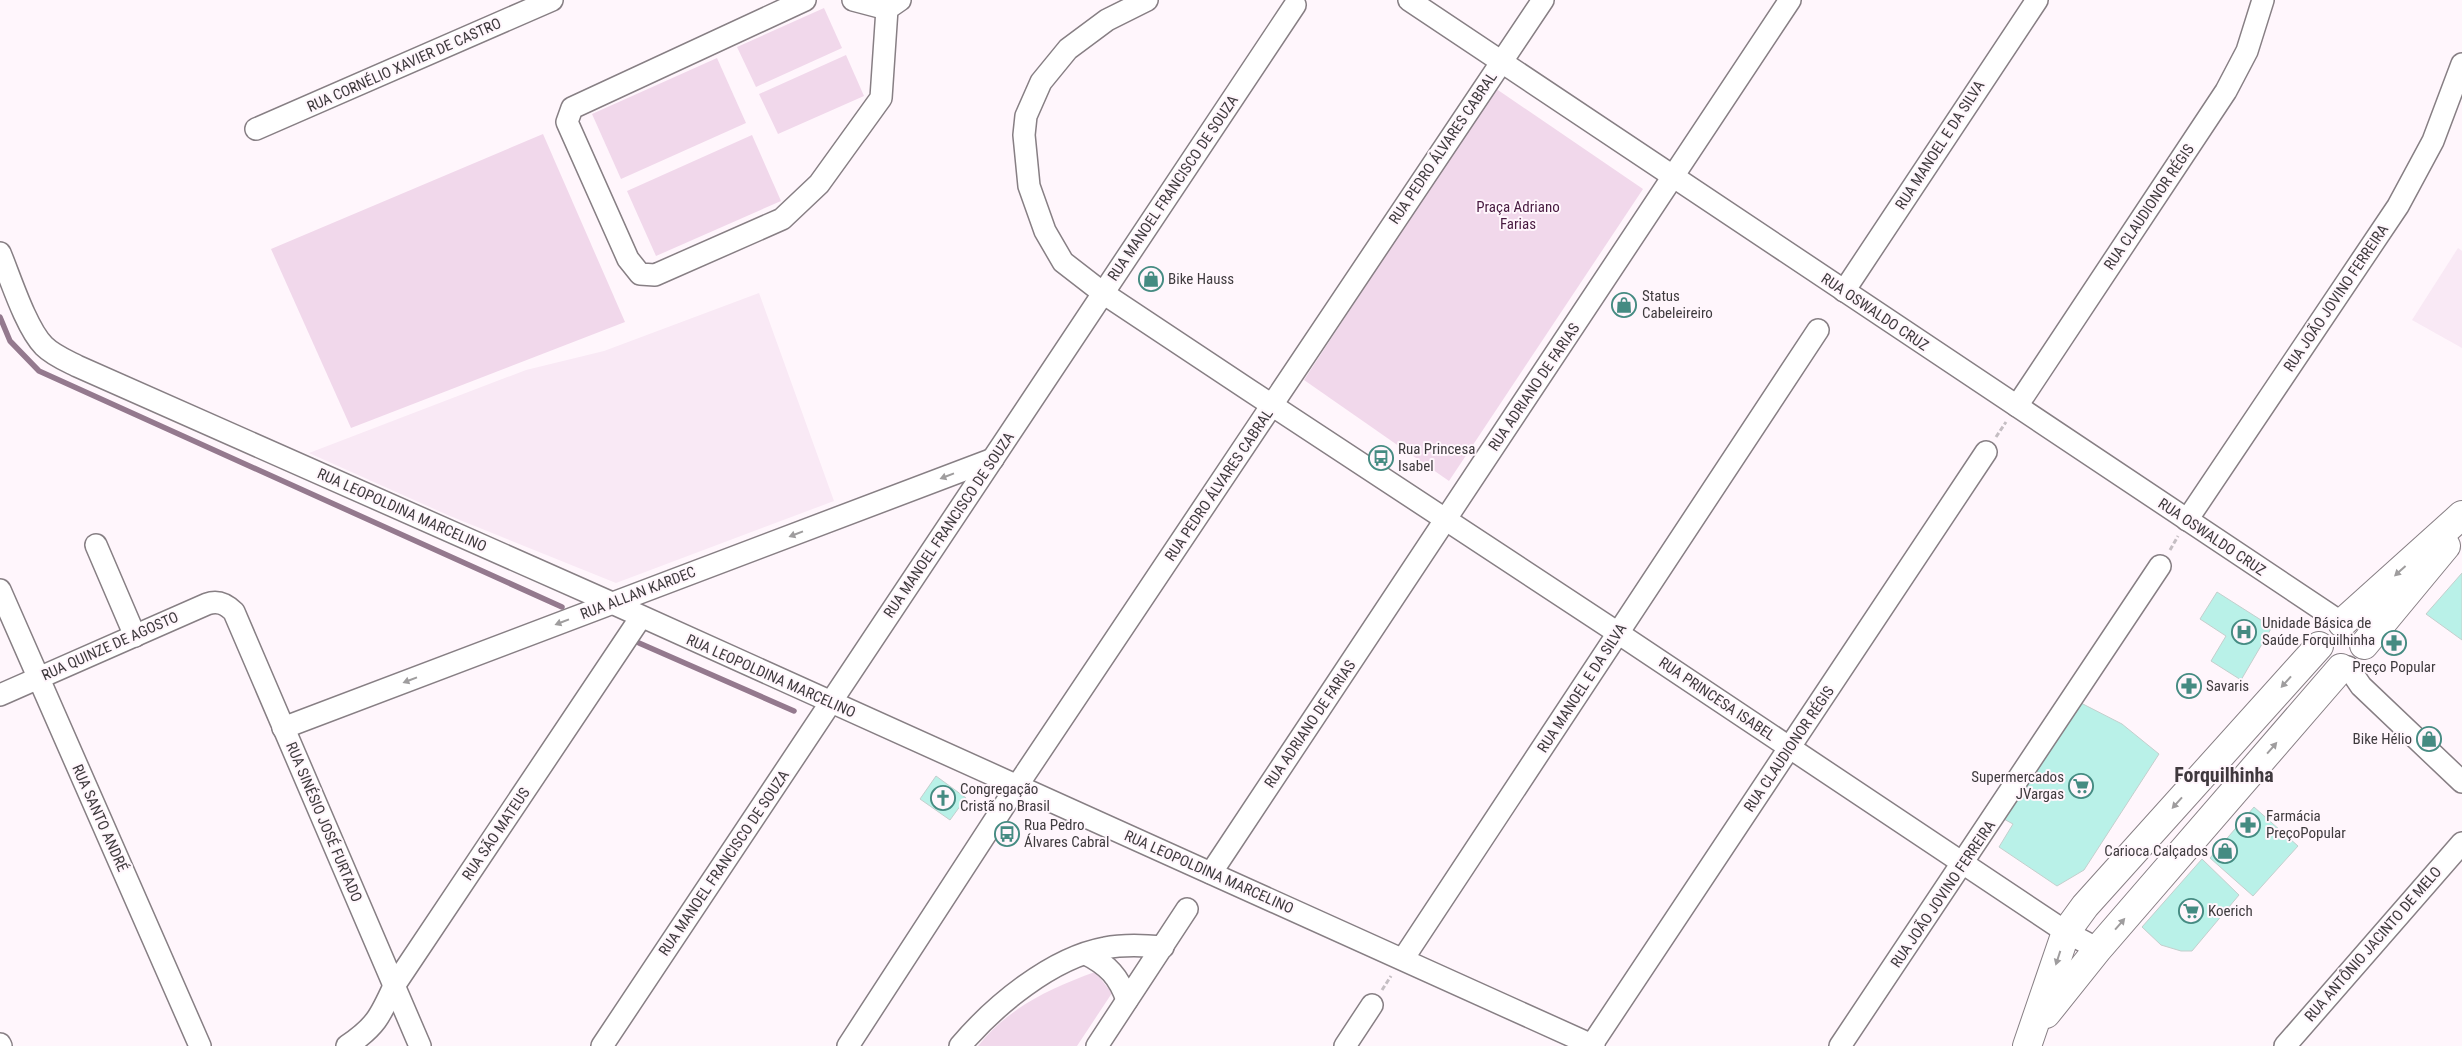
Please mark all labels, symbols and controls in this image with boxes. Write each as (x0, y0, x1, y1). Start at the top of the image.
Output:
street label: RUA CORNÉLIO XAVIER DE CASTRO (304, 14, 504, 116)
street label: RUA PEDRO ÁLVARES CABRAL (1385, 68, 1501, 228)
street label: RUA MANOEL E DA SILVA (1892, 77, 1989, 213)
street label: RUA MANOEL FRANCISCO DE SOUZA (1104, 91, 1242, 284)
street label: RUA CLAUDIONOR RÉGIS (2100, 140, 2198, 273)
park label: Praça Adriano Farias (1476, 198, 1560, 233)
street label: RUA JOÃO JOVINO FERREIRA (2280, 221, 2392, 375)
shop icon: Bike Hauss (1138, 266, 1164, 292)
street label: RUA OSWALDO CRUZ (1818, 269, 1932, 355)
place label: Bike Hauss (1168, 270, 1234, 288)
place label: Status Cabeleireiro (1642, 287, 1713, 322)
shop icon: Status Cabeleireiro (1611, 292, 1637, 318)
street label: RUA ADRIANO DE FARIAS (1485, 320, 1584, 454)
street label: RUA PEDRO ÁLVARES CABRAL (1161, 405, 1277, 565)
street label: RUA MANOEL FRANCISCO DE SOUZA (880, 428, 1018, 621)
place label: Rua Princesa Isabel (1398, 440, 1475, 475)
bus stop icon: Rua Princesa Isabel (1368, 445, 1394, 471)
street label: RUA LEOPOLDINA MARCELINO (315, 464, 489, 556)
one-way arrow (940, 473, 955, 480)
street label: RUA OSWALDO CRUZ (2155, 494, 2269, 580)
one-way arrow (788, 530, 803, 538)
street label: RUA ALLAN KARDEC (578, 563, 698, 623)
one-way arrow (2394, 565, 2406, 577)
street label: RUA QUINZE DE AGOSTO (39, 608, 181, 684)
place label: Unidade Básica de Saúde Forquilhinha (2262, 614, 2375, 649)
one-way arrow (554, 618, 569, 626)
hospital icon: Unidade Básica de Saúde Forquilhinha (2231, 619, 2257, 645)
street label: RUA MANOEL E DA SILVA (1534, 620, 1631, 756)
street label: RUA LEOPOLDINA MARCELINO (684, 630, 858, 722)
pharmacy icon: Preço Popular (2381, 630, 2407, 656)
street label: RUA PRINCESA ISABEL (1655, 653, 1779, 745)
street label: RUA ADRIANO DE FARIAS (1261, 657, 1360, 791)
place label: Preço Popular (2352, 658, 2436, 676)
pharmacy icon: Savaris (2176, 673, 2202, 699)
one-way arrow (402, 676, 417, 684)
one-way arrow (2280, 676, 2292, 688)
place label: Savaris (2206, 677, 2249, 695)
street label: RUA CLAUDIONOR RÉGIS (1740, 682, 1838, 815)
shop icon: Bike Hélio (2416, 726, 2442, 752)
place label: Bike Hélio (2353, 730, 2412, 748)
street label: RUA SINÉSIO JOSÉ FURTADO (282, 739, 366, 905)
one-way arrow (2266, 742, 2277, 754)
street label: RUA SANTO ANDRÉ (68, 761, 132, 875)
district label: Forquilhinha (2174, 763, 2274, 787)
street label: RUA MANOEL FRANCISCO DE SOUZA (655, 766, 793, 959)
place label: Supermercados JVargas (1971, 768, 2064, 803)
supermarket icon: Supermercados JVargas (2068, 773, 2094, 799)
place label: Congregação Cristã no Brasil (960, 780, 1050, 815)
street label: RUA SÃO MATEUS (458, 784, 534, 884)
church icon: Congregação Cristã no Brasil (930, 785, 956, 811)
one-way arrow (2171, 796, 2183, 808)
place label: Farmácia PreçoPopular (2266, 807, 2346, 842)
pharmacy icon: Farmácia PreçoPopular (2235, 812, 2261, 838)
place label: Rua Pedro Álvares Cabral (1024, 816, 1109, 851)
street label: RUA JOÃO JOVINO FERREIRA (1887, 817, 1999, 971)
bus stop icon: Rua Pedro Álvares Cabral (994, 821, 1020, 847)
street label: RUA LEOPOLDINA MARCELINO (1122, 826, 1296, 918)
shop icon: Carioca Calçados (2212, 838, 2238, 864)
place label: Carioca Calçados (2104, 842, 2208, 860)
street label: RUA ANTÔNIO JACINTO DE MELO (2301, 863, 2445, 1025)
supermarket icon: Koerich (2178, 898, 2204, 924)
place label: Koerich (2208, 902, 2253, 920)
one-way arrow (2115, 918, 2126, 931)
one-way arrow (2053, 950, 2061, 965)

